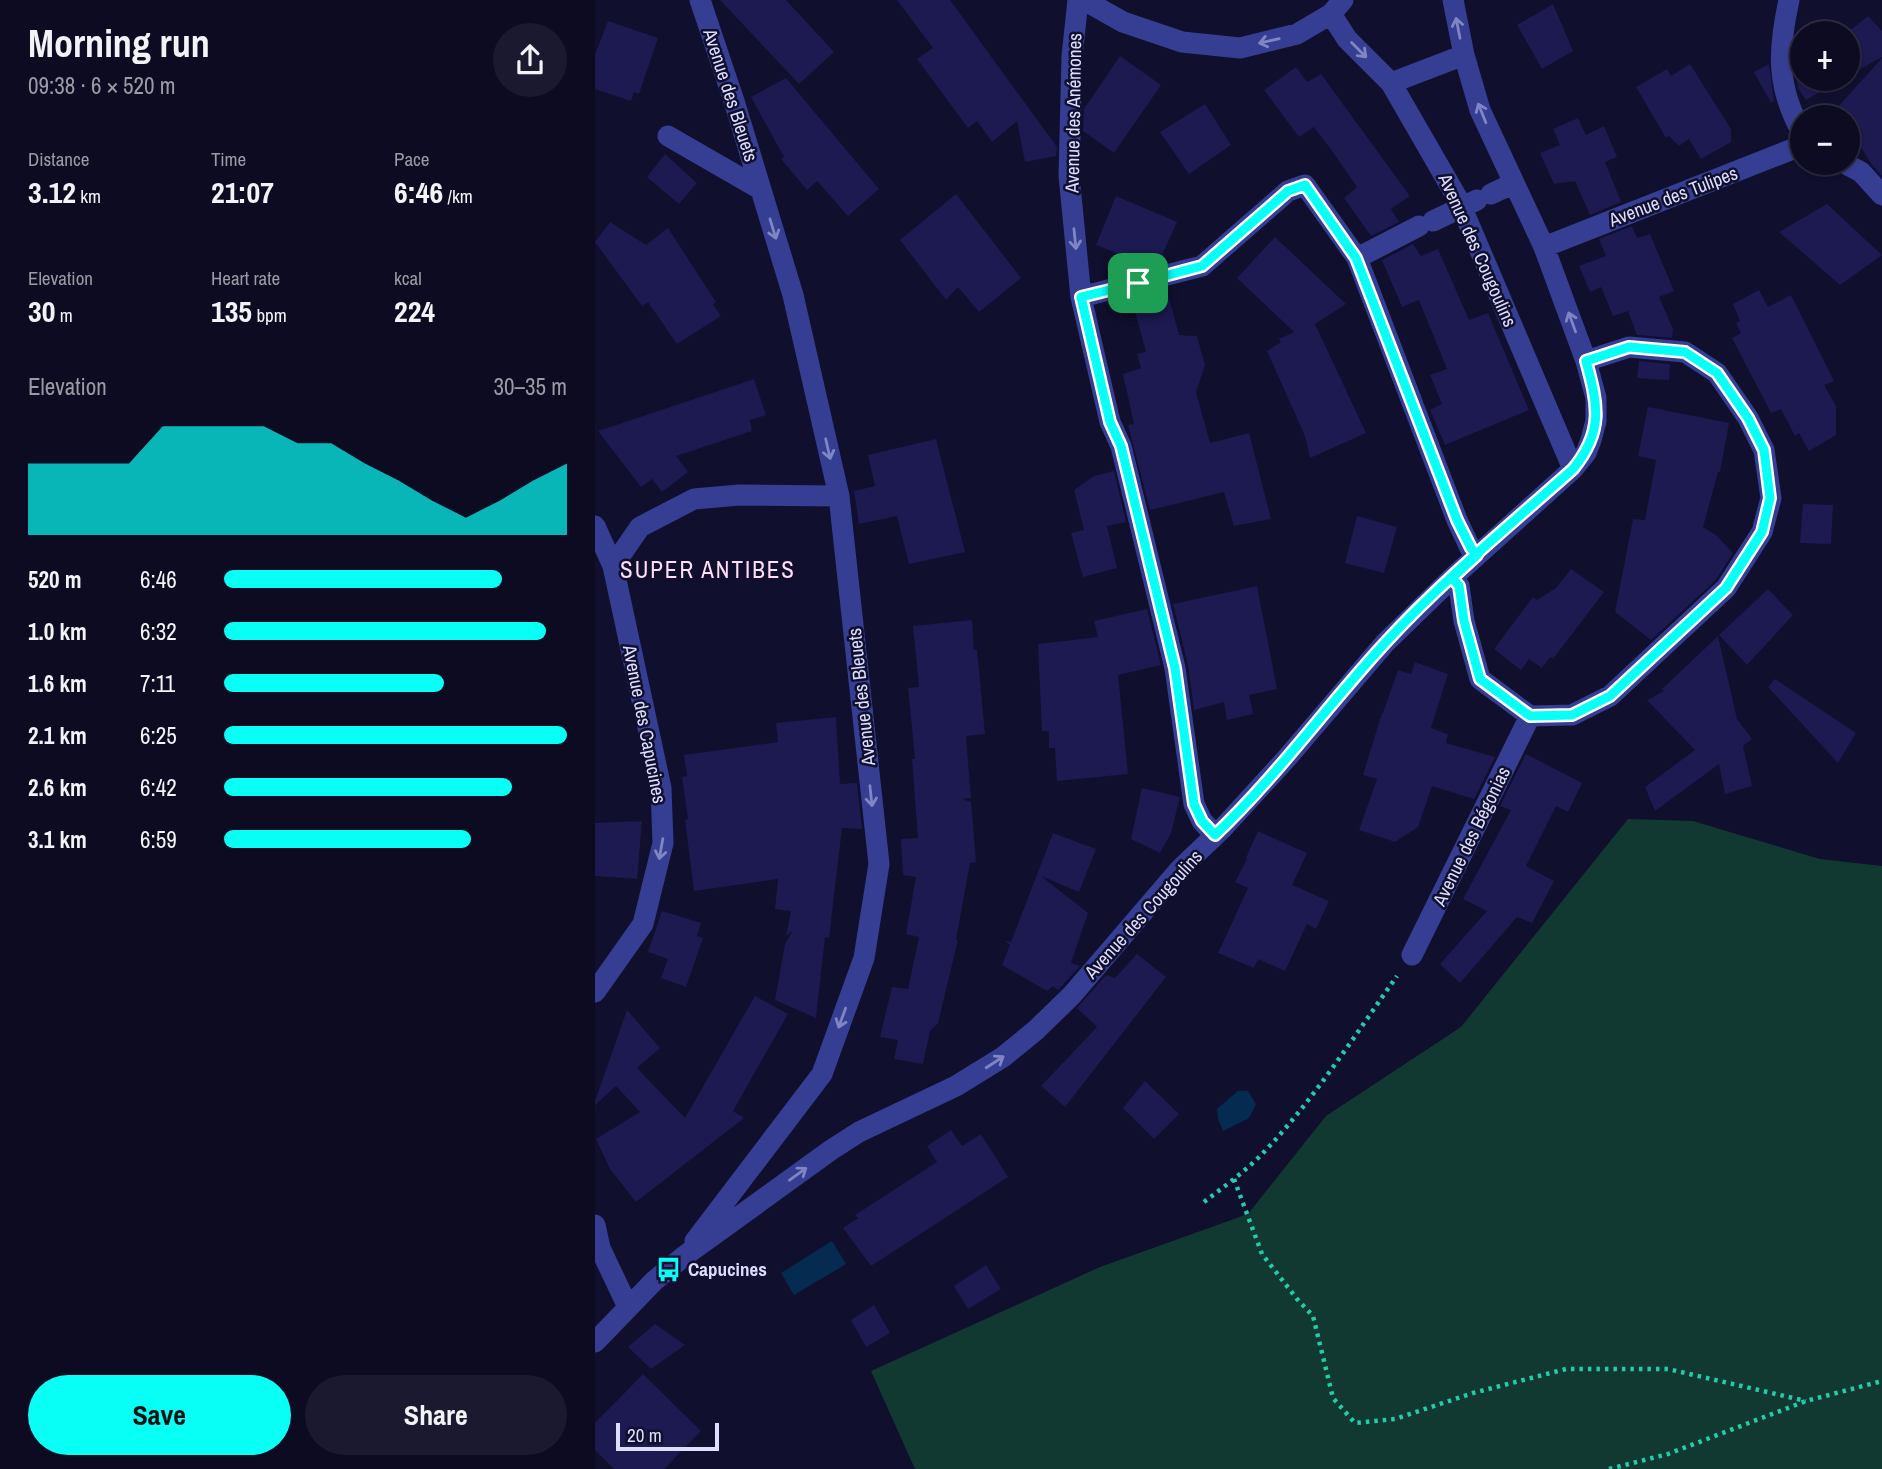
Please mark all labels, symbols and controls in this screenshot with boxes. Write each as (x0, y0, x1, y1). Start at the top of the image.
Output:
one-way arrow (1451, 17, 1465, 40)
text: Morning run (28, 18, 210, 69)
map controls (1790, 21, 1860, 175)
button: + (1790, 21, 1860, 91)
button: share (493, 23, 567, 97)
street label: Avenue des Bleuets (697, 24, 765, 165)
street label: Avenue des Anémones (1059, 33, 1087, 194)
one-way arrow (1258, 35, 1281, 48)
one-way arrow (1350, 42, 1367, 59)
text: 09:38 · 6 × 520 m (28, 70, 175, 101)
one-way arrow (1475, 102, 1488, 124)
button: − (1790, 105, 1860, 175)
text: Distance (28, 146, 89, 172)
text: Time (211, 146, 246, 172)
text: Pace (394, 146, 430, 172)
street label: Avenue des Tulipes (1604, 159, 1741, 233)
street label: Avenue des Cougoulins (1432, 168, 1524, 331)
text: 3.12 (28, 172, 76, 212)
text: 21:07 (211, 172, 274, 212)
text: 6:46 (394, 172, 443, 212)
text: km (76, 183, 101, 209)
text: /km (443, 183, 473, 209)
one-way arrow (767, 217, 780, 239)
one-way arrow (1069, 227, 1082, 250)
pin (1108, 253, 1168, 313)
icon: arrive (1119, 264, 1157, 302)
text: Elevation (28, 265, 93, 291)
text: Heart rate (211, 265, 280, 291)
text: kcal (394, 265, 422, 291)
text: 30 (28, 291, 55, 331)
text: 135 (211, 291, 252, 331)
text: 224 (394, 291, 435, 331)
text: m (55, 302, 73, 328)
text: bpm (252, 302, 287, 328)
one-way arrow (1564, 311, 1577, 333)
text: Elevation (28, 371, 107, 402)
text: 30–35 m (494, 371, 567, 402)
one-way arrow (822, 437, 836, 460)
district label: SUPER ANTIBES (620, 554, 796, 585)
text: 520 m (28, 564, 81, 595)
text: 6:46 (140, 564, 177, 595)
text: 1.0 km (28, 616, 87, 647)
text: 6:32 (140, 616, 177, 647)
street label: Avenue des Bleuets (841, 627, 881, 768)
street label: Avenue des Capucines (617, 642, 673, 806)
text: 1.6 km (28, 668, 87, 699)
text: 7:11 (140, 668, 175, 699)
text: 2.1 km (28, 720, 87, 751)
text: 6:25 (140, 720, 177, 751)
street label: Avenue des Bégonias (1426, 762, 1516, 911)
text: 2.6 km (28, 772, 87, 803)
text: 6:42 (140, 772, 177, 803)
one-way arrow (865, 784, 878, 807)
text: 3.1 km (28, 824, 87, 855)
text: 6:59 (140, 824, 177, 855)
one-way arrow (654, 837, 667, 860)
street label: Avenue des Cougoulins (1077, 844, 1208, 985)
one-way arrow (835, 1007, 847, 1029)
one-way arrow (985, 1054, 1004, 1069)
one-way arrow (788, 1167, 807, 1181)
bus stop icon: Capucines (654, 1255, 682, 1283)
place label: Capucines (688, 1256, 767, 1282)
button: Save (28, 1375, 291, 1455)
button: Share (305, 1375, 567, 1455)
scale bar (616, 1420, 719, 1452)
text: 20 m (627, 1422, 662, 1448)

